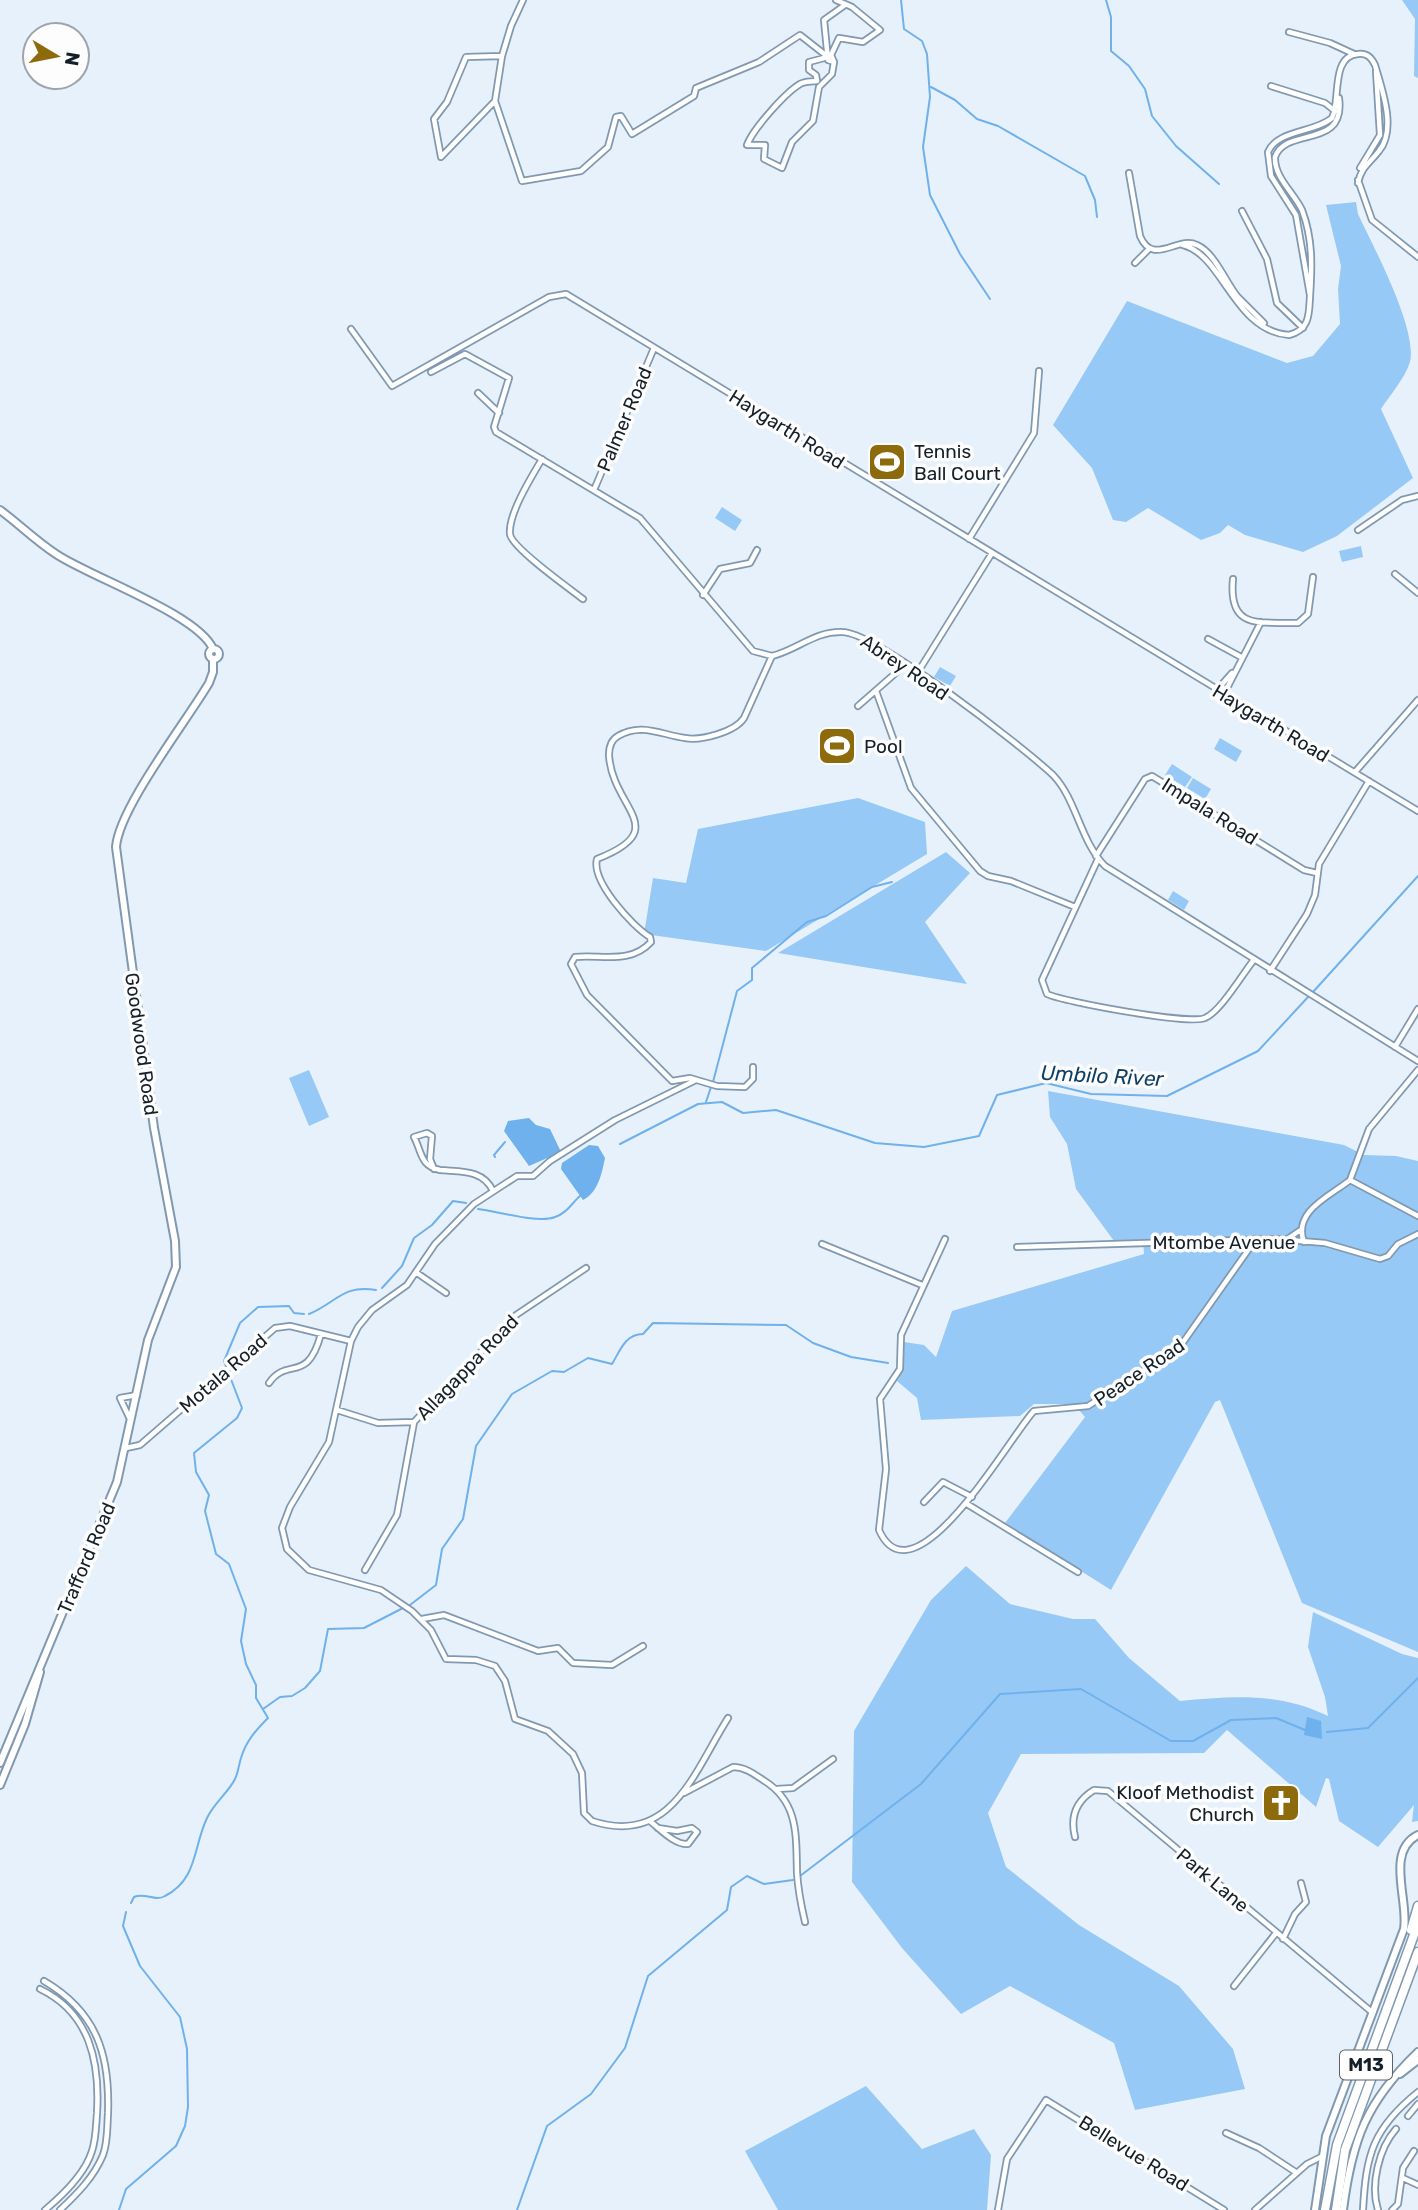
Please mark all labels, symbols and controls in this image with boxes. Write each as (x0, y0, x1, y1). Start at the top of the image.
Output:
north arrow (21, 21, 91, 91)
text: N (60, 50, 85, 68)
street label: Palmer Road (592, 364, 657, 475)
street label: Haygarth Road (725, 385, 849, 474)
place label: Tennis Ball Court (914, 440, 1001, 485)
sports icon: Tennis Ball Court (866, 441, 908, 483)
street label: Abrey Road (856, 630, 953, 705)
street label: Haygarth Road (1208, 680, 1333, 767)
sports icon: Pool (816, 725, 858, 767)
place label: Pool (864, 735, 903, 758)
street label: Impala Road (1158, 773, 1262, 850)
street label: Goodwood Road (120, 971, 163, 1117)
water label: Umbilo River (1040, 1060, 1165, 1091)
street label: Mtombe Avenue (1153, 1231, 1295, 1254)
street label: Allagappa Road (411, 1310, 523, 1425)
street label: Motala Road (175, 1329, 272, 1418)
street label: Peace Road (1090, 1334, 1189, 1411)
street label: Trafford Road (53, 1499, 120, 1617)
place label: Kloof Methodist Church (1116, 1781, 1255, 1826)
church icon: Kloof Methodist Church (1260, 1782, 1302, 1824)
street label: Park Lane (1172, 1844, 1254, 1917)
road number: M13 (1340, 2050, 1392, 2080)
street label: Bellevue Road (1075, 2111, 1193, 2196)

